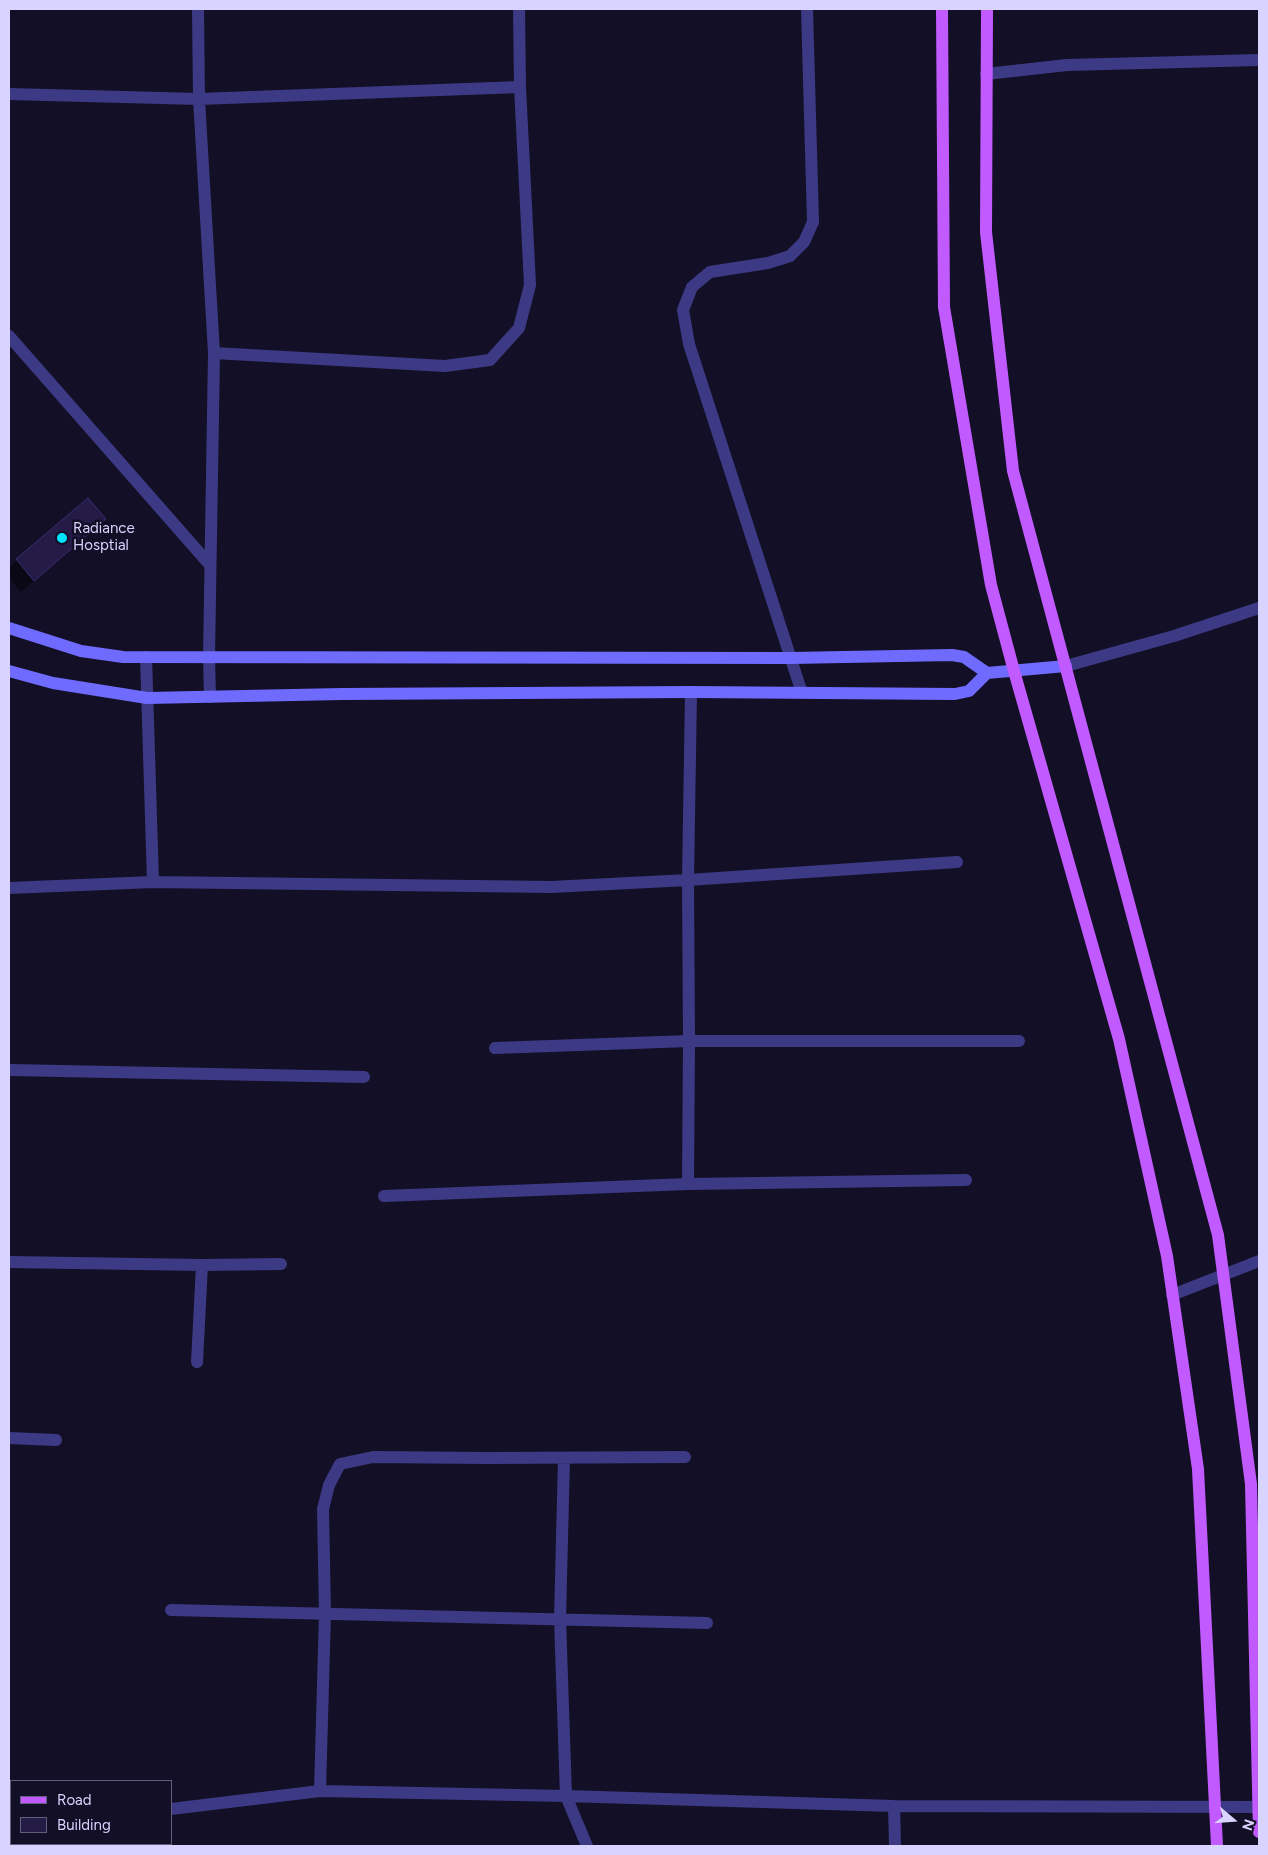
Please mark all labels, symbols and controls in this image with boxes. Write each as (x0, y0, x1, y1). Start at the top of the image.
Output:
place label: Radiance Hosptial (73, 520, 135, 555)
marker: Radiance Hosptial (55, 531, 69, 545)
legend (10, 1780, 172, 1845)
text: Road (57, 1791, 92, 1809)
north arrow (1208, 1795, 1258, 1845)
text: Building (57, 1816, 111, 1834)
text: N (1238, 1817, 1258, 1833)

